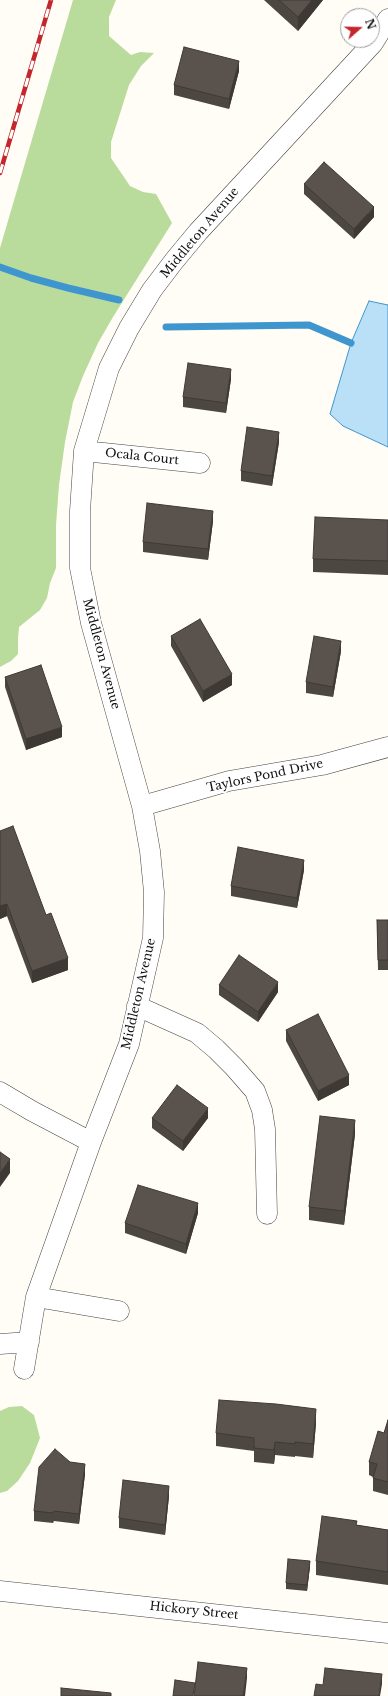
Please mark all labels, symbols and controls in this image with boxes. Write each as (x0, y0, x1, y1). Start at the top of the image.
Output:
north arrow (340, 8, 380, 48)
text: N (362, 17, 379, 31)
street label: Middleton Avenue (158, 185, 242, 281)
street label: Ocala Court (104, 446, 180, 468)
street label: Middleton Avenue (79, 597, 123, 711)
street label: Taylors Pond Drive (206, 757, 324, 795)
street label: Middleton Avenue (119, 937, 159, 1051)
street label: Hickory Street (149, 1599, 239, 1623)

